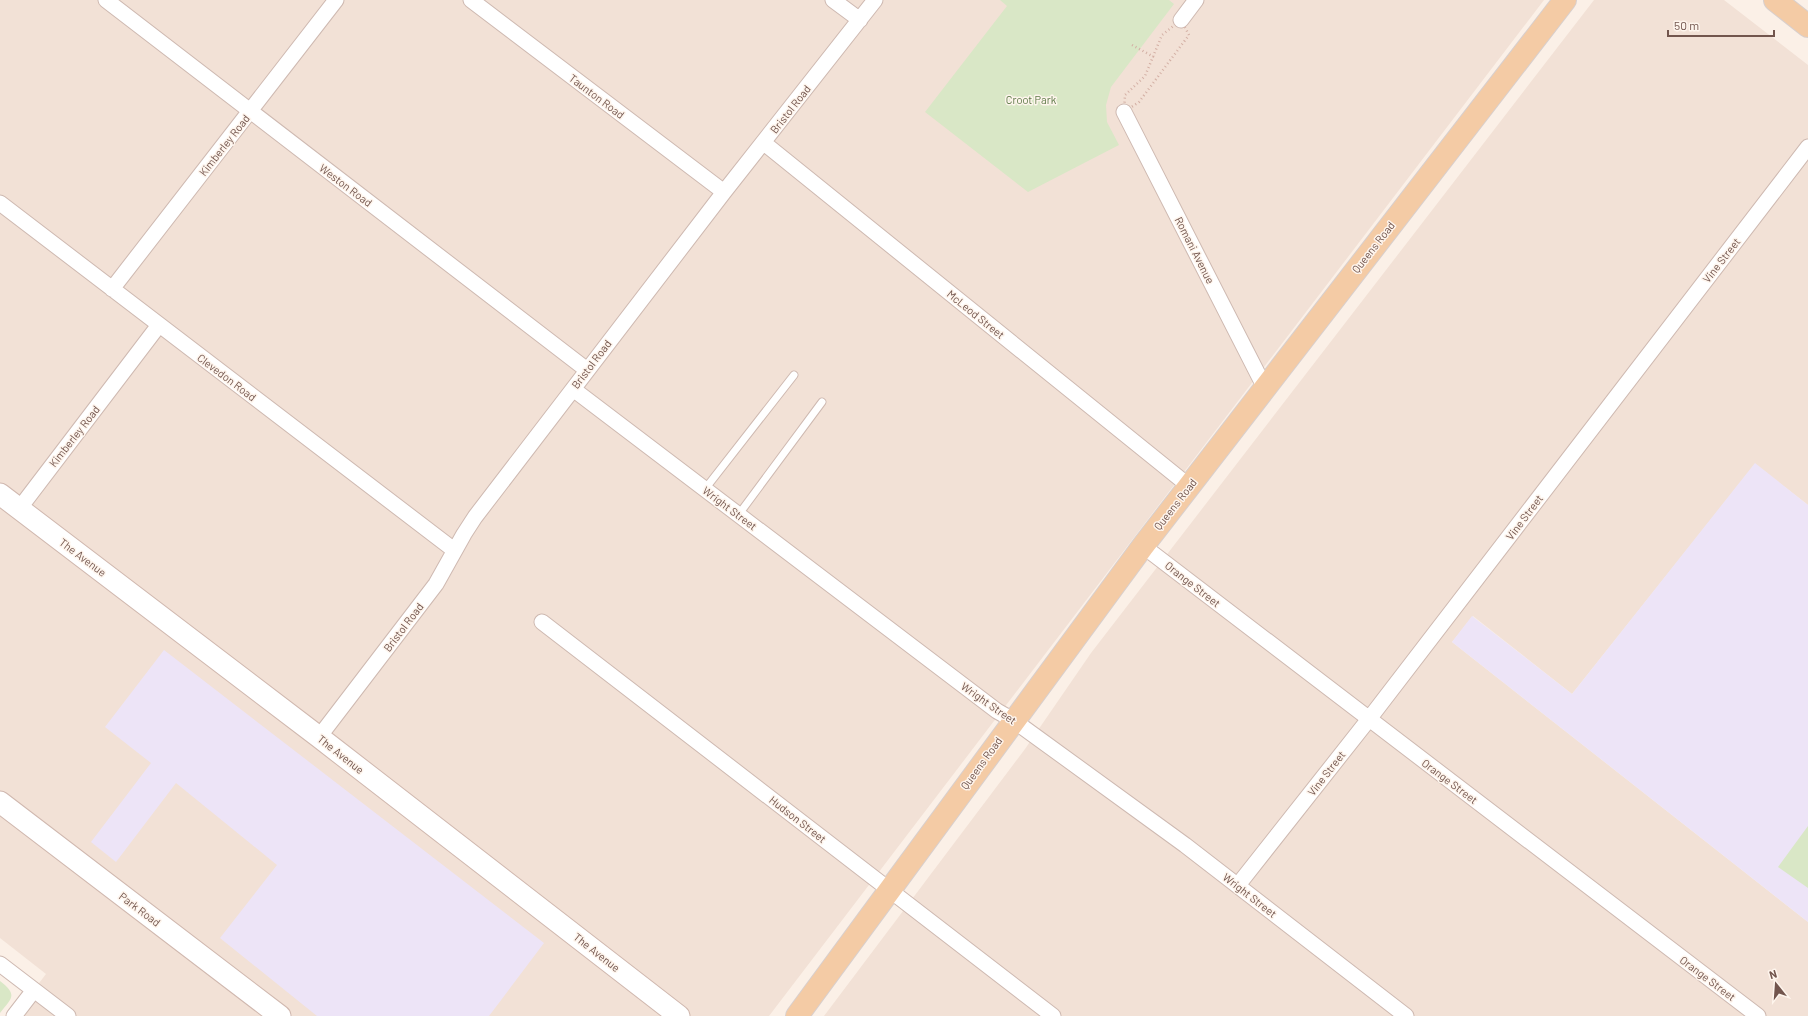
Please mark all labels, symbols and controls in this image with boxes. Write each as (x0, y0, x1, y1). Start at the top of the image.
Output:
scale bar (1668, 12, 1774, 38)
text: 50 m (1674, 18, 1699, 32)
street label: Taunton Road (567, 71, 627, 121)
street label: Bristol Road (767, 82, 813, 136)
park label: Croot Park (1006, 93, 1057, 106)
street label: Kimberley Road (196, 112, 252, 178)
street label: Weston Road (317, 161, 375, 209)
street label: Romani Avenue (1173, 214, 1217, 286)
street label: Queens Road (1349, 219, 1397, 275)
street label: Vine Street (1699, 235, 1743, 285)
street label: McLeod Street (945, 287, 1007, 341)
street label: Bristol Road (568, 337, 614, 391)
street label: Clevedon Road (195, 351, 259, 403)
street label: Kimberley Road (46, 403, 102, 469)
street label: Queens Road (1151, 476, 1199, 532)
street label: Wright Street (700, 483, 760, 533)
street label: Vine Street (1503, 492, 1545, 542)
street label: The Avenue (57, 535, 109, 579)
street label: Orange Street (1163, 558, 1223, 610)
street label: Bristol Road (380, 600, 426, 654)
street label: Wright Street (959, 679, 1019, 727)
street label: The Avenue (315, 732, 367, 776)
street label: Queens Road (958, 734, 1004, 792)
street label: Vine Street (1304, 748, 1348, 798)
street label: Orange Street (1420, 756, 1480, 806)
street label: Hudson Street (767, 793, 829, 845)
street label: Wright Street (1221, 870, 1279, 920)
street label: Park Road (117, 889, 163, 929)
street label: The Avenue (571, 930, 623, 974)
street label: Orange Street (1678, 953, 1738, 1003)
north arrow (1756, 964, 1796, 1004)
text: N (1768, 967, 1778, 981)

